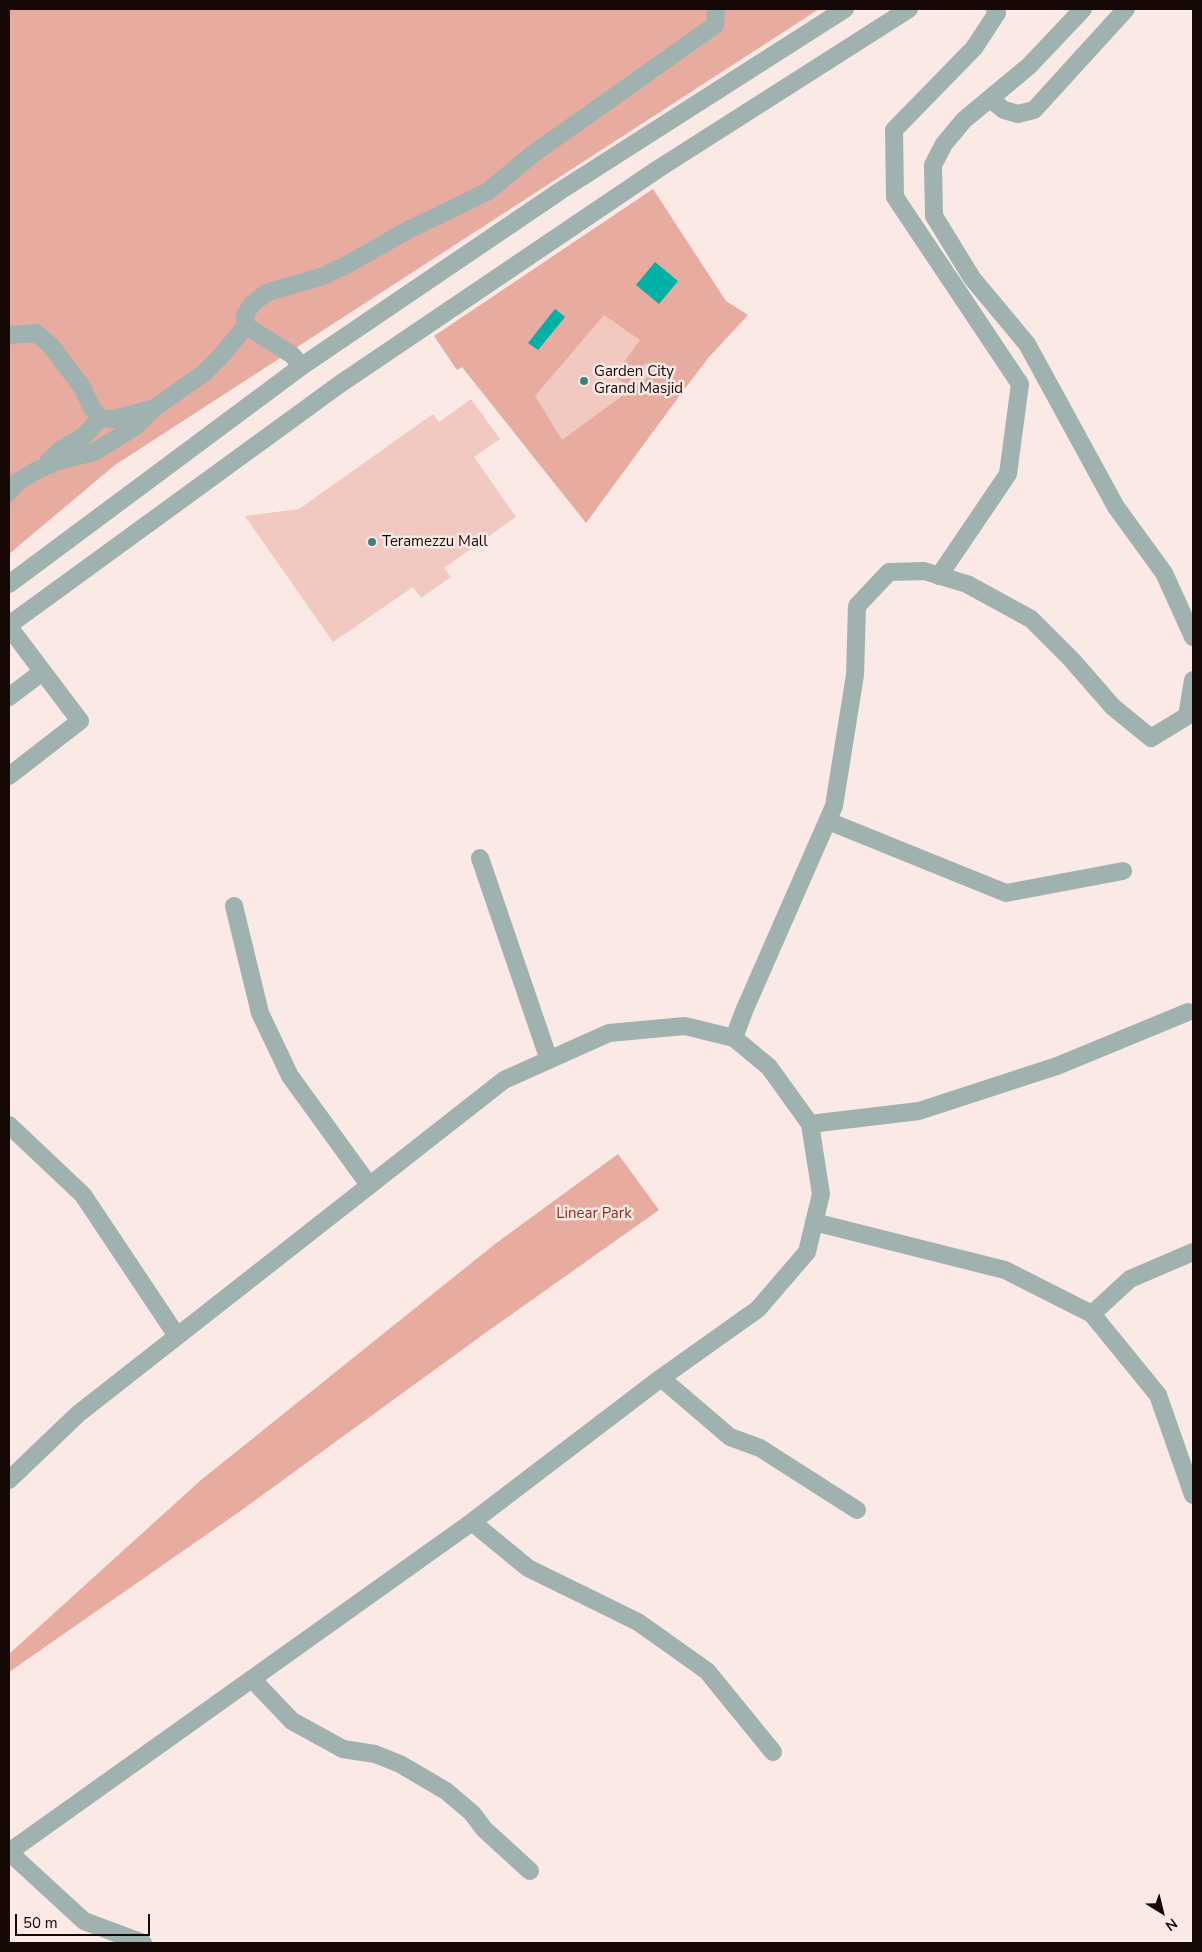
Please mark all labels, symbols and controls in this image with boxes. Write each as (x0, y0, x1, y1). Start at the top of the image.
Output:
place label: Garden City Grand Masjid (594, 363, 683, 398)
marker: Garden City Grand Masjid (578, 375, 590, 387)
place label: Teramezzu Mall (382, 533, 488, 551)
marker: Teramezzu Mall (366, 536, 378, 548)
park label: Linear Park (556, 1205, 632, 1223)
north arrow (1137, 1887, 1187, 1937)
scale bar (18, 1904, 152, 1936)
text: 50 m (23, 1913, 58, 1933)
text: N (1161, 1914, 1181, 1935)

